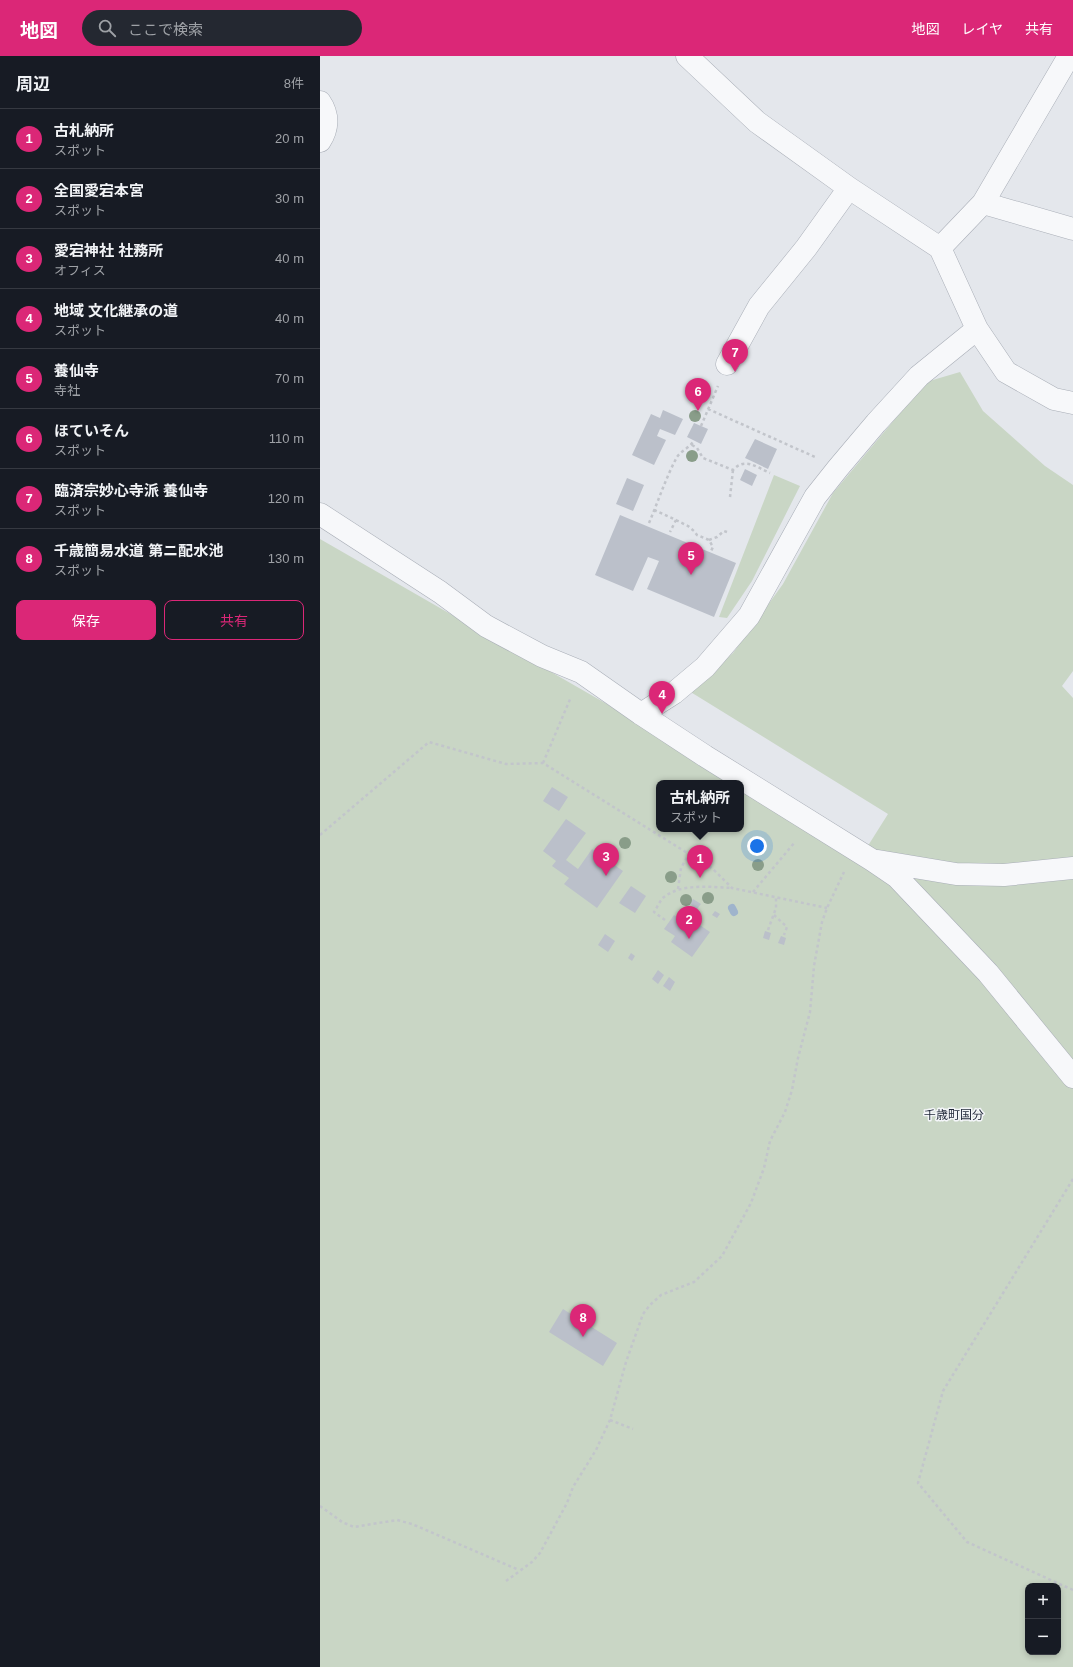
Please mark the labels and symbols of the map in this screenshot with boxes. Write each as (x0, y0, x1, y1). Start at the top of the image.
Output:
pin: 7 (722, 339, 748, 372)
pin: 6 (685, 378, 711, 411)
pin: 5 (678, 542, 704, 575)
pin: 4 (649, 681, 675, 714)
your location (747, 836, 767, 856)
pin: 3 (593, 843, 619, 876)
pin: 1 (687, 845, 713, 878)
pin: 2 (676, 906, 702, 939)
district label: 千歳町国分 (924, 1108, 984, 1122)
pin: 8 (570, 1304, 596, 1337)

